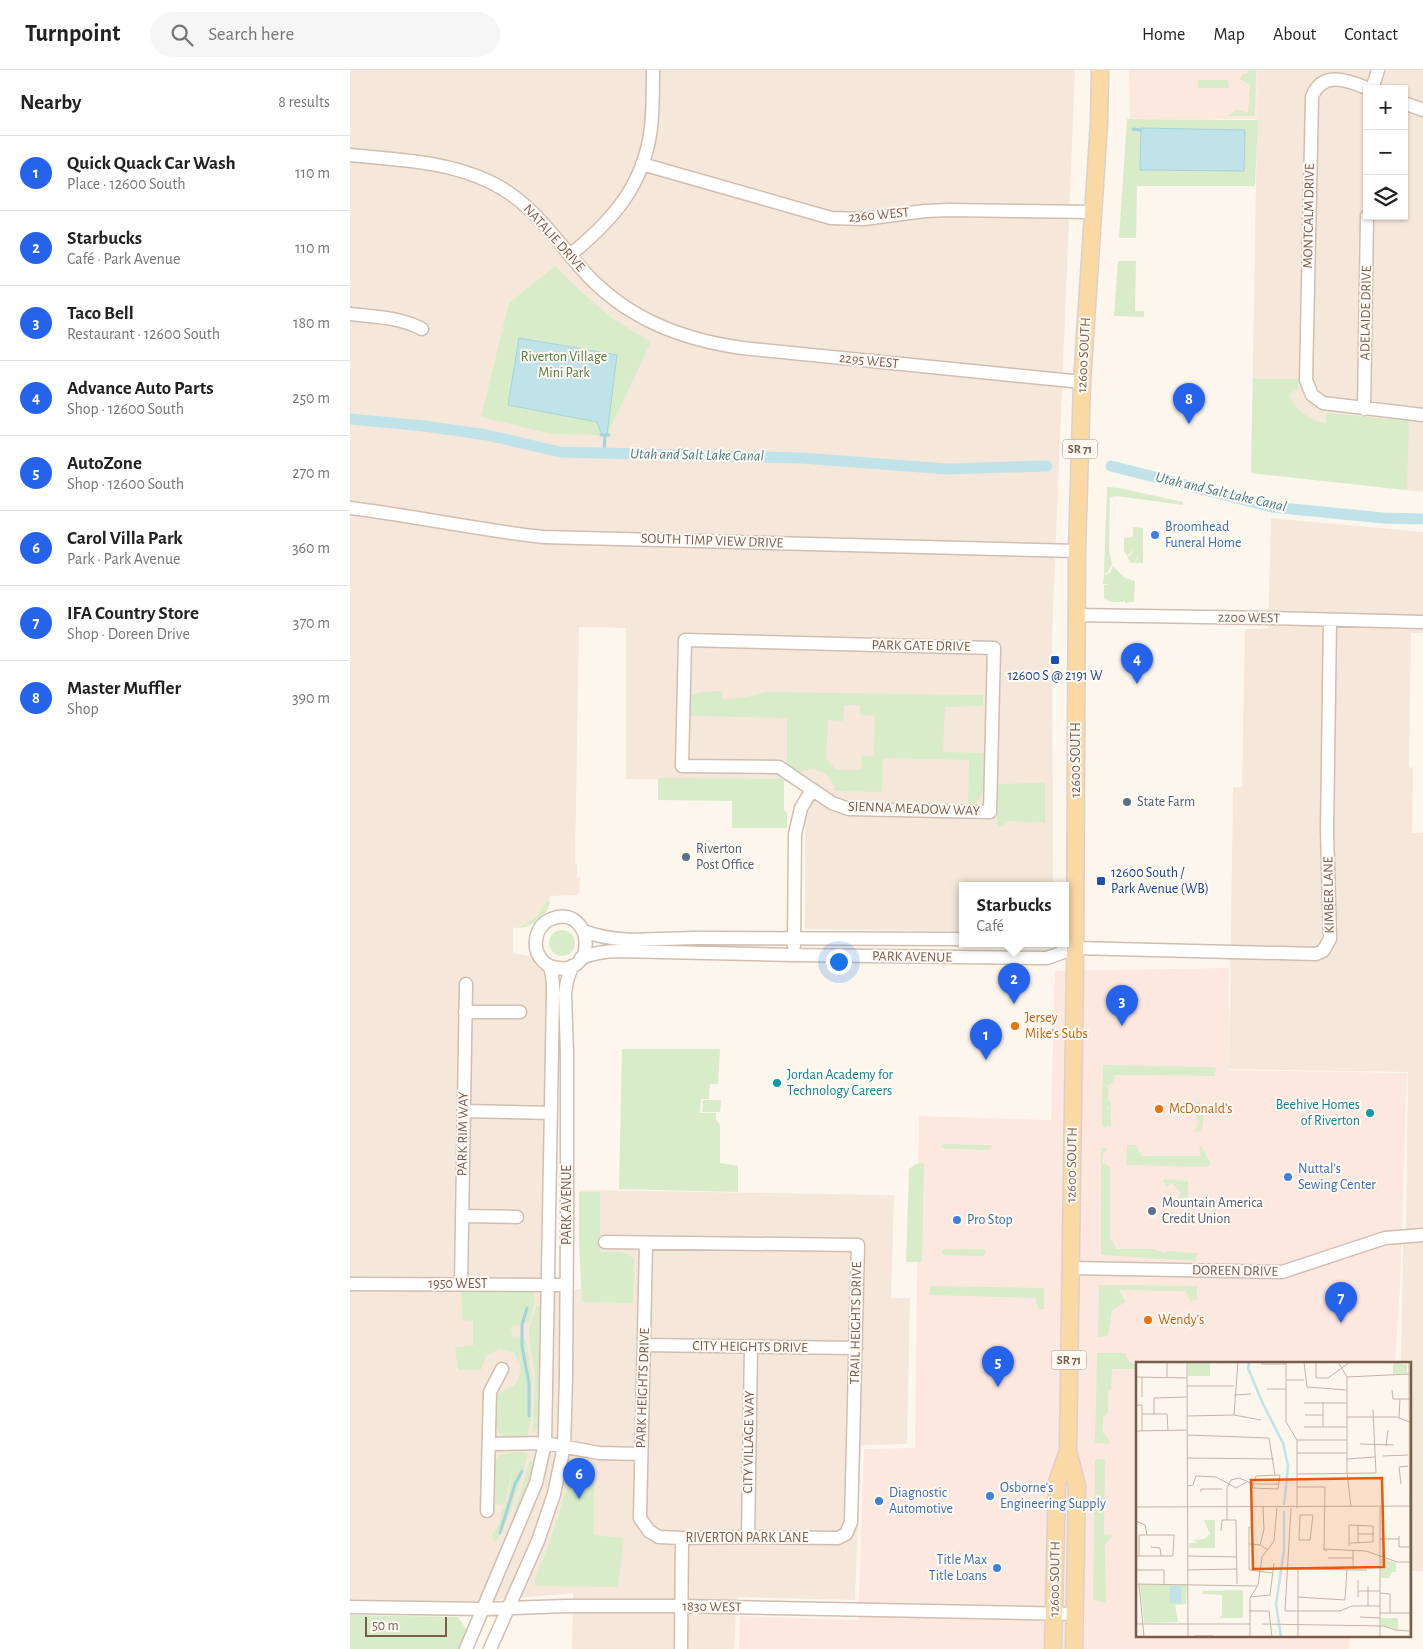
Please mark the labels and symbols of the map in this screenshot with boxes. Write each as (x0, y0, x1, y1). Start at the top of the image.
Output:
street label: MONTCALM DRIVE (1301, 163, 1317, 269)
street label: NATALIE DRIVE (520, 202, 588, 274)
street label: 2360 WEST (848, 205, 910, 225)
street label: ADELAIDE DRIVE (1358, 265, 1374, 360)
street label: 12600 SOUTH (1075, 317, 1093, 393)
park label: Riverton Village Mini Park (521, 350, 607, 380)
street label: 2295 WEST (838, 351, 900, 371)
pin: 8 (1173, 383, 1205, 424)
road number: SR 71 (1062, 439, 1098, 458)
water label: Utah and Salt Lake Canal (630, 446, 764, 464)
water label: Utah and Salt Lake Canal (1154, 470, 1288, 514)
place label: Broomhead Funeral Home (1165, 520, 1241, 550)
marker: Broomhead Funeral Home (1149, 529, 1161, 541)
street label: SOUTH TIMP VIEW DRIVE (641, 532, 784, 550)
street label: 2200 WEST (1218, 610, 1280, 626)
street label: PARK GATE DRIVE (871, 638, 971, 654)
pin: 4 (1121, 643, 1153, 684)
marker: 12600 S @ 2191 W (1049, 654, 1061, 666)
place label: 12600 S @ 2191 W (1007, 669, 1103, 683)
street label: 12600 SOUTH (1069, 722, 1083, 798)
place label: State Farm (1137, 795, 1195, 809)
marker: State Farm (1121, 796, 1133, 808)
street label: SIENNA MEADOW WAY (848, 800, 981, 818)
place label: Riverton Post Office (696, 842, 754, 872)
marker: Riverton Post Office (680, 851, 692, 863)
street label: KIMBER LANE (1321, 856, 1337, 934)
place label: 12600 South / Park Avenue (WB) (1111, 866, 1209, 896)
marker: 12600 South / Park Avenue (WB) (1095, 875, 1107, 887)
your location (826, 949, 852, 975)
street label: PARK AVENUE (872, 949, 952, 965)
pin: 2 (998, 963, 1030, 1004)
pin: 3 (1106, 985, 1138, 1026)
place label: Jersey Mike's Subs (1025, 1011, 1088, 1041)
pin: 1 (970, 1019, 1002, 1060)
marker: Jersey Mike's Subs (1009, 1020, 1021, 1032)
place label: Jordan Academy for Technology Careers (787, 1068, 894, 1098)
marker: Jordan Academy for Technology Careers (771, 1077, 783, 1089)
street label: PARK RIM WAY (455, 1091, 471, 1176)
place label: Beehive Homes of Riverton (1276, 1098, 1360, 1128)
place label: McDonald's (1169, 1102, 1232, 1116)
marker: McDonald's (1153, 1103, 1165, 1115)
marker: Beehive Homes of Riverton (1364, 1107, 1376, 1119)
street label: 12600 SOUTH (1064, 1127, 1080, 1203)
place label: Nuttal's Sewing Center (1298, 1162, 1376, 1192)
street label: PARK AVENUE (560, 1165, 574, 1245)
marker: Nuttal's Sewing Center (1282, 1171, 1294, 1183)
place label: Mountain America Credit Union (1162, 1196, 1263, 1226)
marker: Mountain America Credit Union (1146, 1205, 1158, 1217)
place label: Pro Stop (967, 1213, 1013, 1227)
marker: Pro Stop (951, 1214, 963, 1226)
street label: TRAIL HEIGHTS DRIVE (848, 1261, 864, 1384)
street label: DOREEN DRIVE (1192, 1263, 1278, 1279)
street label: 1950 WEST (428, 1277, 488, 1291)
pin: 7 (1325, 1282, 1357, 1323)
place label: Wendy's (1158, 1313, 1204, 1327)
marker: Wendy's (1142, 1314, 1154, 1326)
street label: PARK HEIGHTS DRIVE (634, 1327, 652, 1448)
street label: CITY HEIGHTS DRIVE (692, 1339, 808, 1355)
pin: 5 (982, 1346, 1014, 1387)
road number: SR 71 (1052, 1350, 1086, 1370)
inset map (1136, 1362, 1410, 1636)
street label: CITY VILLAGE WAY (741, 1390, 757, 1494)
pin: 6 (563, 1458, 595, 1499)
place label: Osborne's Engineering Supply (1000, 1481, 1106, 1511)
place label: Diagnostic Automotive (889, 1486, 953, 1516)
marker: Osborne's Engineering Supply (984, 1490, 996, 1502)
marker: Diagnostic Automotive (873, 1495, 885, 1507)
street label: RIVERTON PARK LANE (686, 1531, 809, 1545)
street label: 12600 SOUTH (1047, 1541, 1063, 1617)
place label: Title Max Title Loans (929, 1553, 987, 1583)
marker: Title Max Title Loans (991, 1562, 1003, 1574)
street label: 1830 WEST (682, 1599, 742, 1615)
scale bar (365, 1614, 448, 1637)

